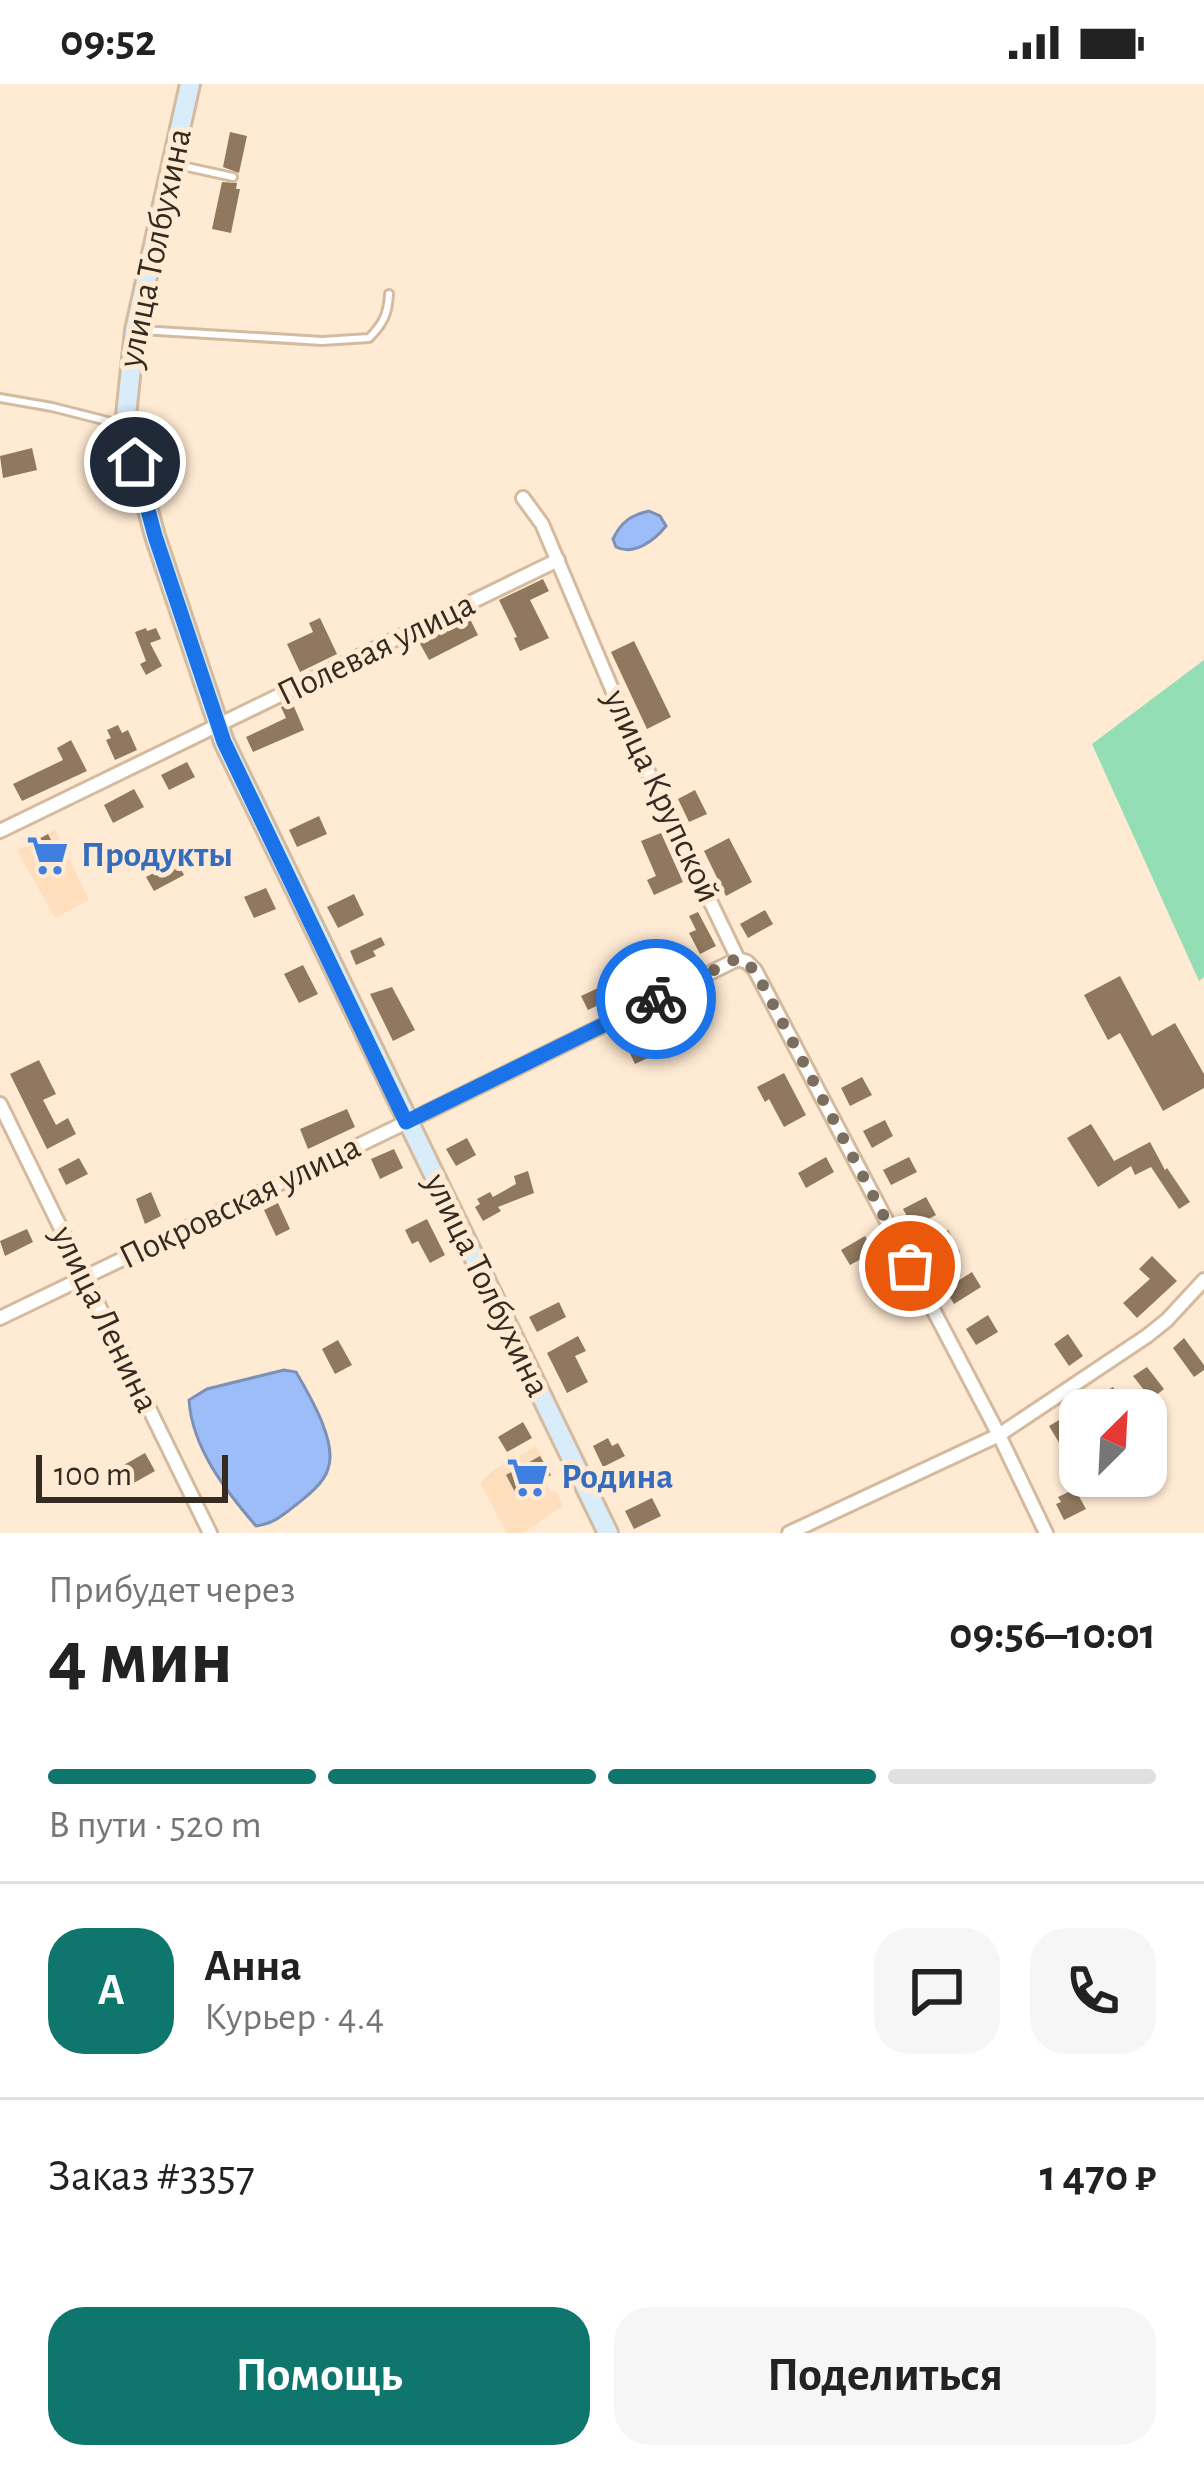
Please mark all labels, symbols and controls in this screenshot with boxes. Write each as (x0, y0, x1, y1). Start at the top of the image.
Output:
text: 09:52 (60, 19, 156, 64)
street label: улица Толбухина (112, 125, 198, 372)
pin (84, 411, 186, 513)
icon: home (102, 429, 168, 495)
street label: Полевая улица (272, 586, 480, 712)
street label: улица Крупской (597, 683, 727, 908)
supermarket icon: Продукты (24, 832, 70, 878)
place label: Продукты (81, 837, 233, 873)
courier (596, 939, 716, 1059)
icon: bike (623, 966, 689, 1032)
street label: Покровская улица (114, 1128, 366, 1276)
street label: улица Толбухина (417, 1167, 557, 1402)
pin (859, 1215, 961, 1317)
street label: улица Ленина (44, 1219, 166, 1418)
icon: bag (877, 1233, 943, 1299)
north arrow (1059, 1389, 1167, 1497)
map controls (1059, 1389, 1167, 1497)
scale bar (36, 1449, 228, 1502)
supermarket icon: Родина (504, 1454, 550, 1500)
text: 100 m (54, 1459, 132, 1492)
place label: Родина (561, 1459, 673, 1495)
text: Прибудет через (48, 1571, 295, 1610)
text: 09:56–10:01 (949, 1612, 1156, 1657)
text: 4 мин (48, 1620, 233, 1698)
text: В пути · 520 m (48, 1806, 262, 1845)
button: chat (874, 1928, 1000, 2054)
button: phone (1030, 1928, 1156, 2054)
text: Анна (204, 1944, 302, 1989)
text: А (97, 1968, 125, 2013)
text: Курьер · 4.4 (204, 1998, 384, 2037)
text: Заказ #3357 (48, 2154, 255, 2199)
text: 1 470 ₽ (1040, 2154, 1156, 2199)
button: Помощь (48, 2307, 590, 2445)
button: Поделиться (614, 2307, 1156, 2445)

